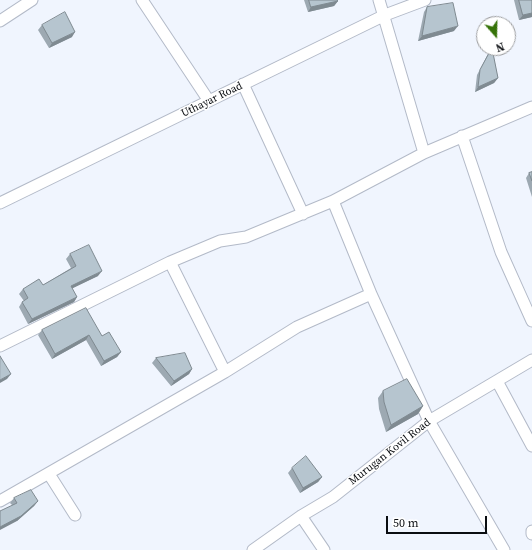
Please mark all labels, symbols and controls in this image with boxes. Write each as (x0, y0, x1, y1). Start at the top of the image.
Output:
north arrow (476, 16, 516, 56)
text: N (494, 38, 506, 55)
street label: Uthayar Road (179, 79, 245, 121)
street label: Murugan Kovil Road (347, 416, 433, 488)
scale bar (388, 508, 489, 534)
text: 50 m (393, 515, 419, 531)

